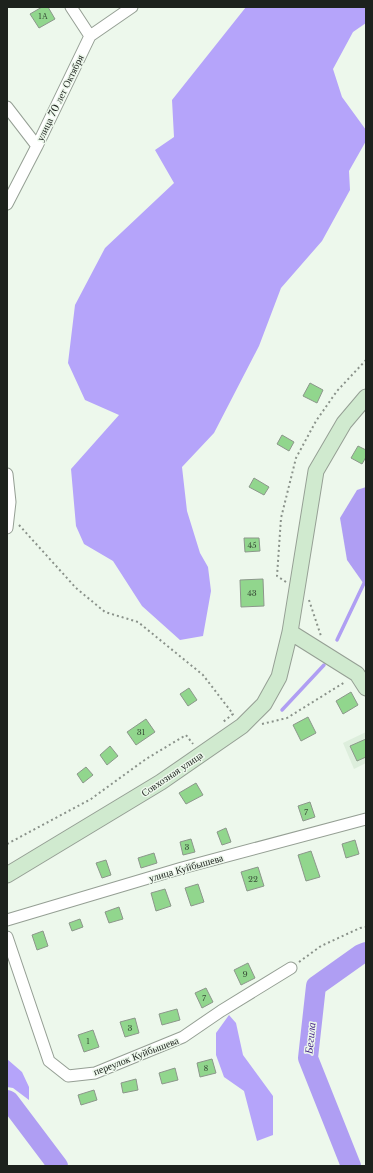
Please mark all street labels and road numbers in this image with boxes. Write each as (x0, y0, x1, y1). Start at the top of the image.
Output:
street label: улица 70 лет Октября (33, 52, 87, 143)
street label: Совхозная улица (139, 748, 206, 799)
street label: улица Куйбышева (147, 851, 225, 885)
street label: переулок Куйбышева (91, 1034, 181, 1078)

